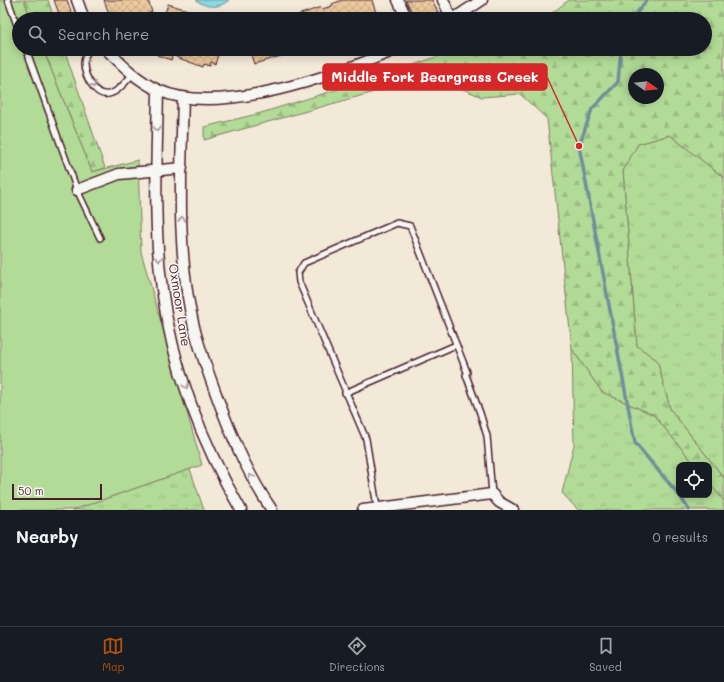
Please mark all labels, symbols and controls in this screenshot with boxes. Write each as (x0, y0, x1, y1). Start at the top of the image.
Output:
search box (12, 12, 712, 56)
icon: search (26, 23, 48, 45)
text: Search here (58, 24, 149, 44)
callout: Middle Fork Beargrass Creek (323, 64, 547, 90)
text: Middle Fork Beargrass Creek (331, 67, 539, 86)
north arrow (628, 68, 664, 104)
one-way arrow (88, 81, 95, 88)
one-way arrow (153, 126, 161, 132)
one-way arrow (178, 216, 186, 222)
one-way arrow (154, 256, 163, 262)
street label: Oxmoor Lane (166, 262, 195, 348)
one-way arrow (181, 382, 189, 389)
map controls (676, 462, 712, 498)
button: locate (676, 462, 712, 498)
one-way arrow (248, 474, 255, 481)
scale bar (12, 482, 102, 501)
text: 50 m (18, 483, 44, 498)
text: Nearby (16, 525, 78, 547)
text: 0 results (653, 528, 708, 545)
tab: Map (102, 635, 125, 674)
tab: Directions (329, 635, 385, 674)
tab: Saved (589, 635, 622, 674)

